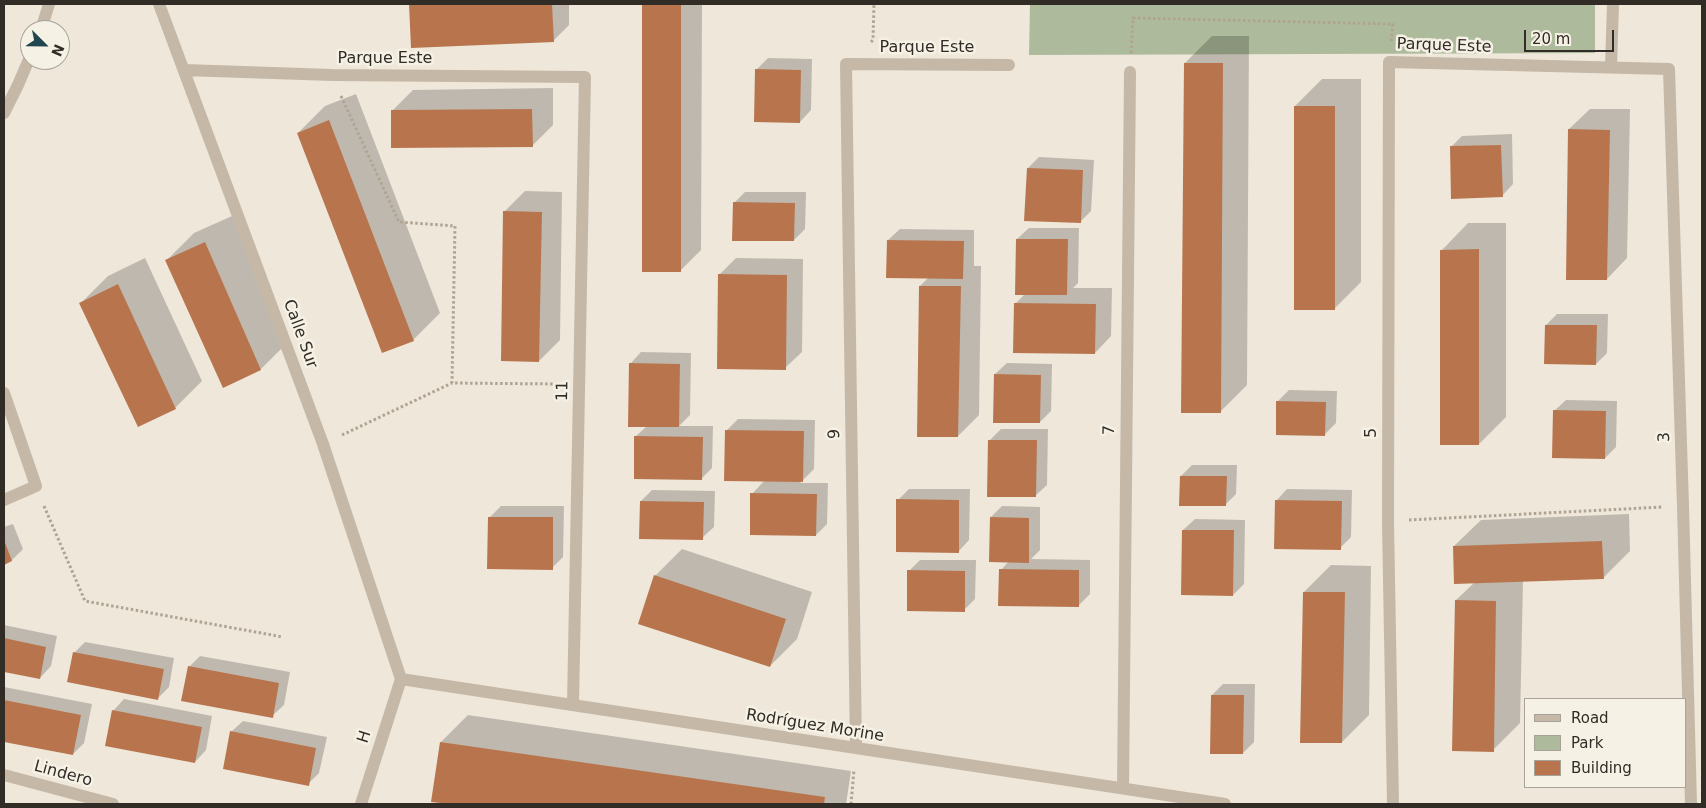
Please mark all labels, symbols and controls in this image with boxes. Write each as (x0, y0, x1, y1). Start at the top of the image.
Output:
north arrow (20, 20, 70, 70)
scale bar (1526, 20, 1616, 52)
text: 20 m (1532, 30, 1570, 48)
street label: Parque Este (1396, 35, 1492, 57)
street label: Parque Este (880, 38, 974, 58)
text: N (48, 42, 68, 59)
street label: Parque Este (338, 49, 432, 69)
street label: Calle Sur (279, 297, 321, 371)
street label: 11 (553, 381, 573, 401)
street label: 7 (1100, 425, 1120, 435)
street label: 5 (1362, 428, 1382, 438)
street label: 9 (825, 429, 845, 439)
street label: 3 (1655, 432, 1675, 442)
legend (1524, 698, 1686, 788)
street label: Rodríguez Morine (745, 706, 885, 746)
text: Road (1571, 709, 1609, 727)
street label: H (354, 728, 376, 746)
text: Park (1571, 734, 1603, 752)
street label: Lindero (32, 757, 94, 791)
text: Building (1571, 759, 1632, 777)

